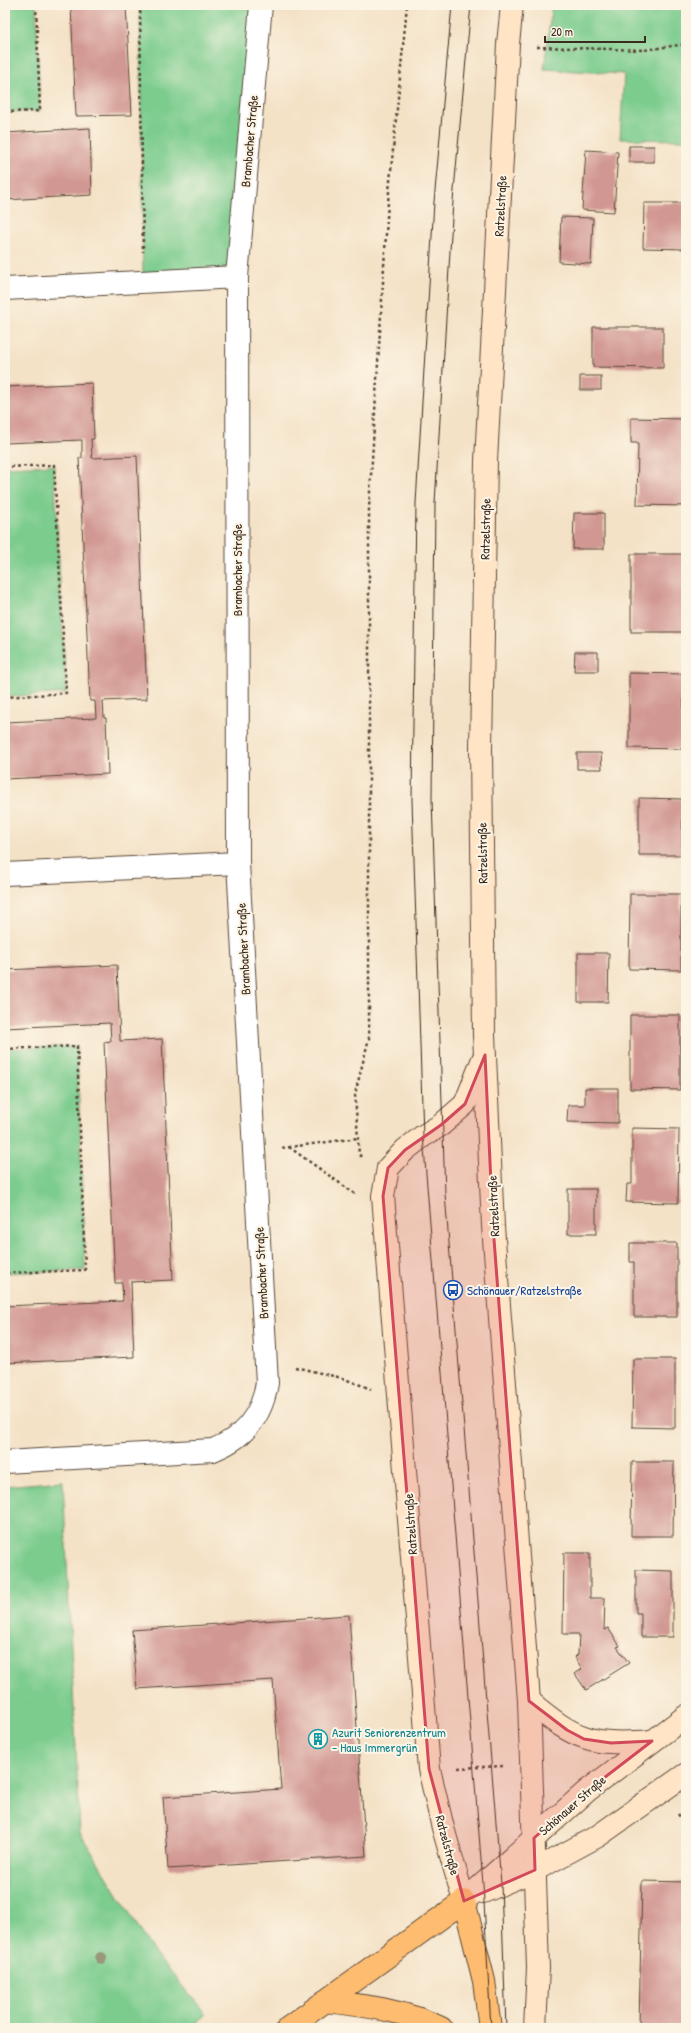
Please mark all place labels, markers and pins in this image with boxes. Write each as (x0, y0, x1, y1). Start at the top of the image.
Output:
bus stop icon: Schönauer/Ratzelstraße (442, 1279, 464, 1301)
place label: Schönauer/Ratzelstraße (467, 1281, 582, 1299)
place label: Azurit Seniorenzentrum - Haus Immergrün (332, 1723, 446, 1756)
building icon: Azurit Seniorenzentrum - Haus Immergrün (307, 1728, 329, 1750)

